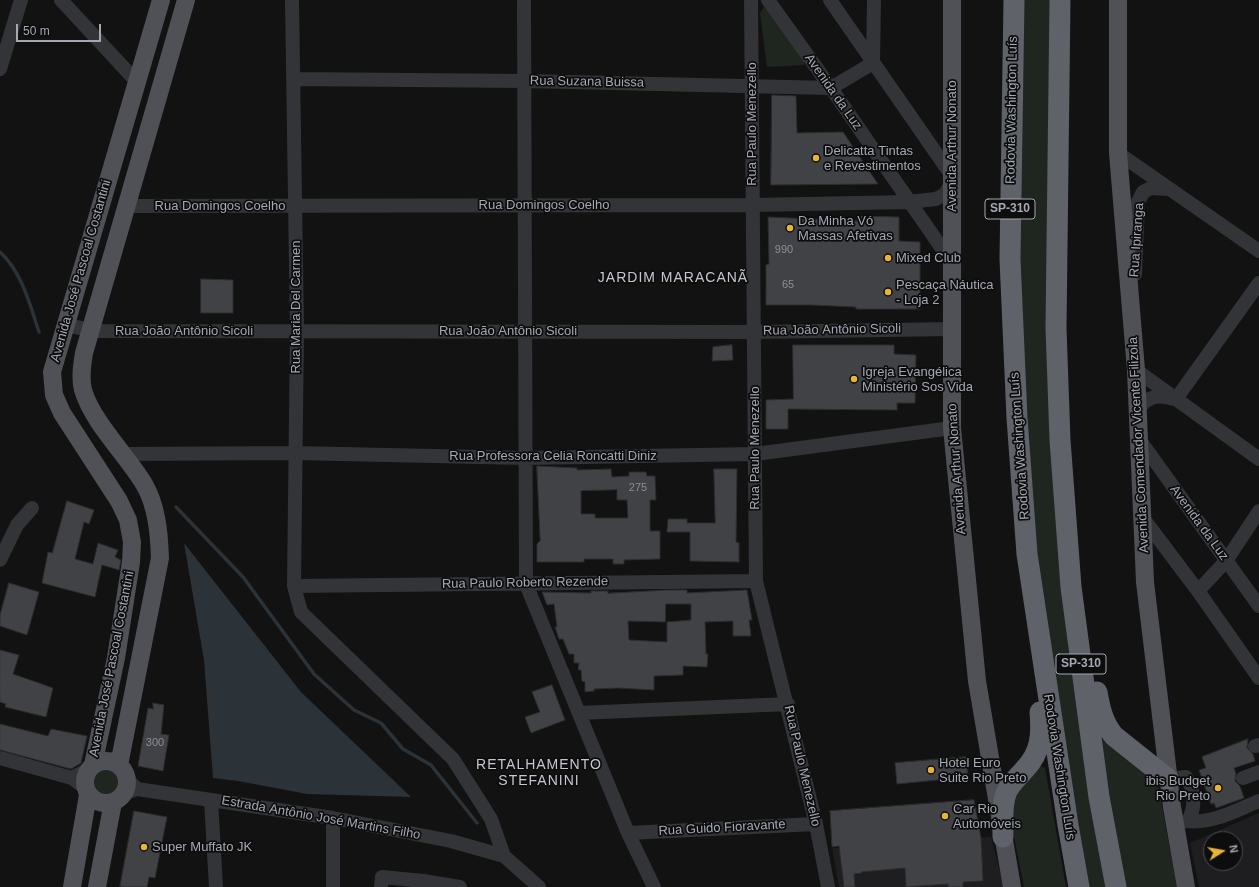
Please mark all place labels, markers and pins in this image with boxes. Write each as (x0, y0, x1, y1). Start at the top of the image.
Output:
place label: Delicatta Tintas e Revestimentos (824, 143, 921, 174)
marker: Delicatta Tintas e Revestimentos (811, 153, 821, 163)
place label: Da Minha Vó Massas Afetivas (798, 213, 893, 244)
marker: Da Minha Vó Massas Afetivas (785, 223, 795, 233)
place label: Mixed Club (896, 250, 961, 266)
marker: Mixed Club (883, 253, 893, 263)
place label: Pescaça Náutica - Loja 2 (896, 277, 994, 308)
marker: Pescaça Náutica - Loja 2 (883, 287, 893, 297)
place label: Igreja Evangélica Ministério Sos Vida (862, 364, 973, 395)
marker: Igreja Evangélica Ministério Sos Vida (849, 374, 859, 384)
place label: Hotel Euro Suite Rio Preto (939, 755, 1026, 786)
marker: Hotel Euro Suite Rio Preto (926, 765, 936, 775)
place label: ibis Budget Rio Preto (1146, 773, 1210, 804)
marker: ibis Budget Rio Preto (1213, 783, 1223, 793)
place label: Car Rio Automóveis (953, 801, 1021, 832)
marker: Car Rio Automóveis (940, 811, 950, 821)
place label: Super Muffato JK (152, 839, 252, 855)
marker: Super Muffato JK (139, 842, 149, 852)

